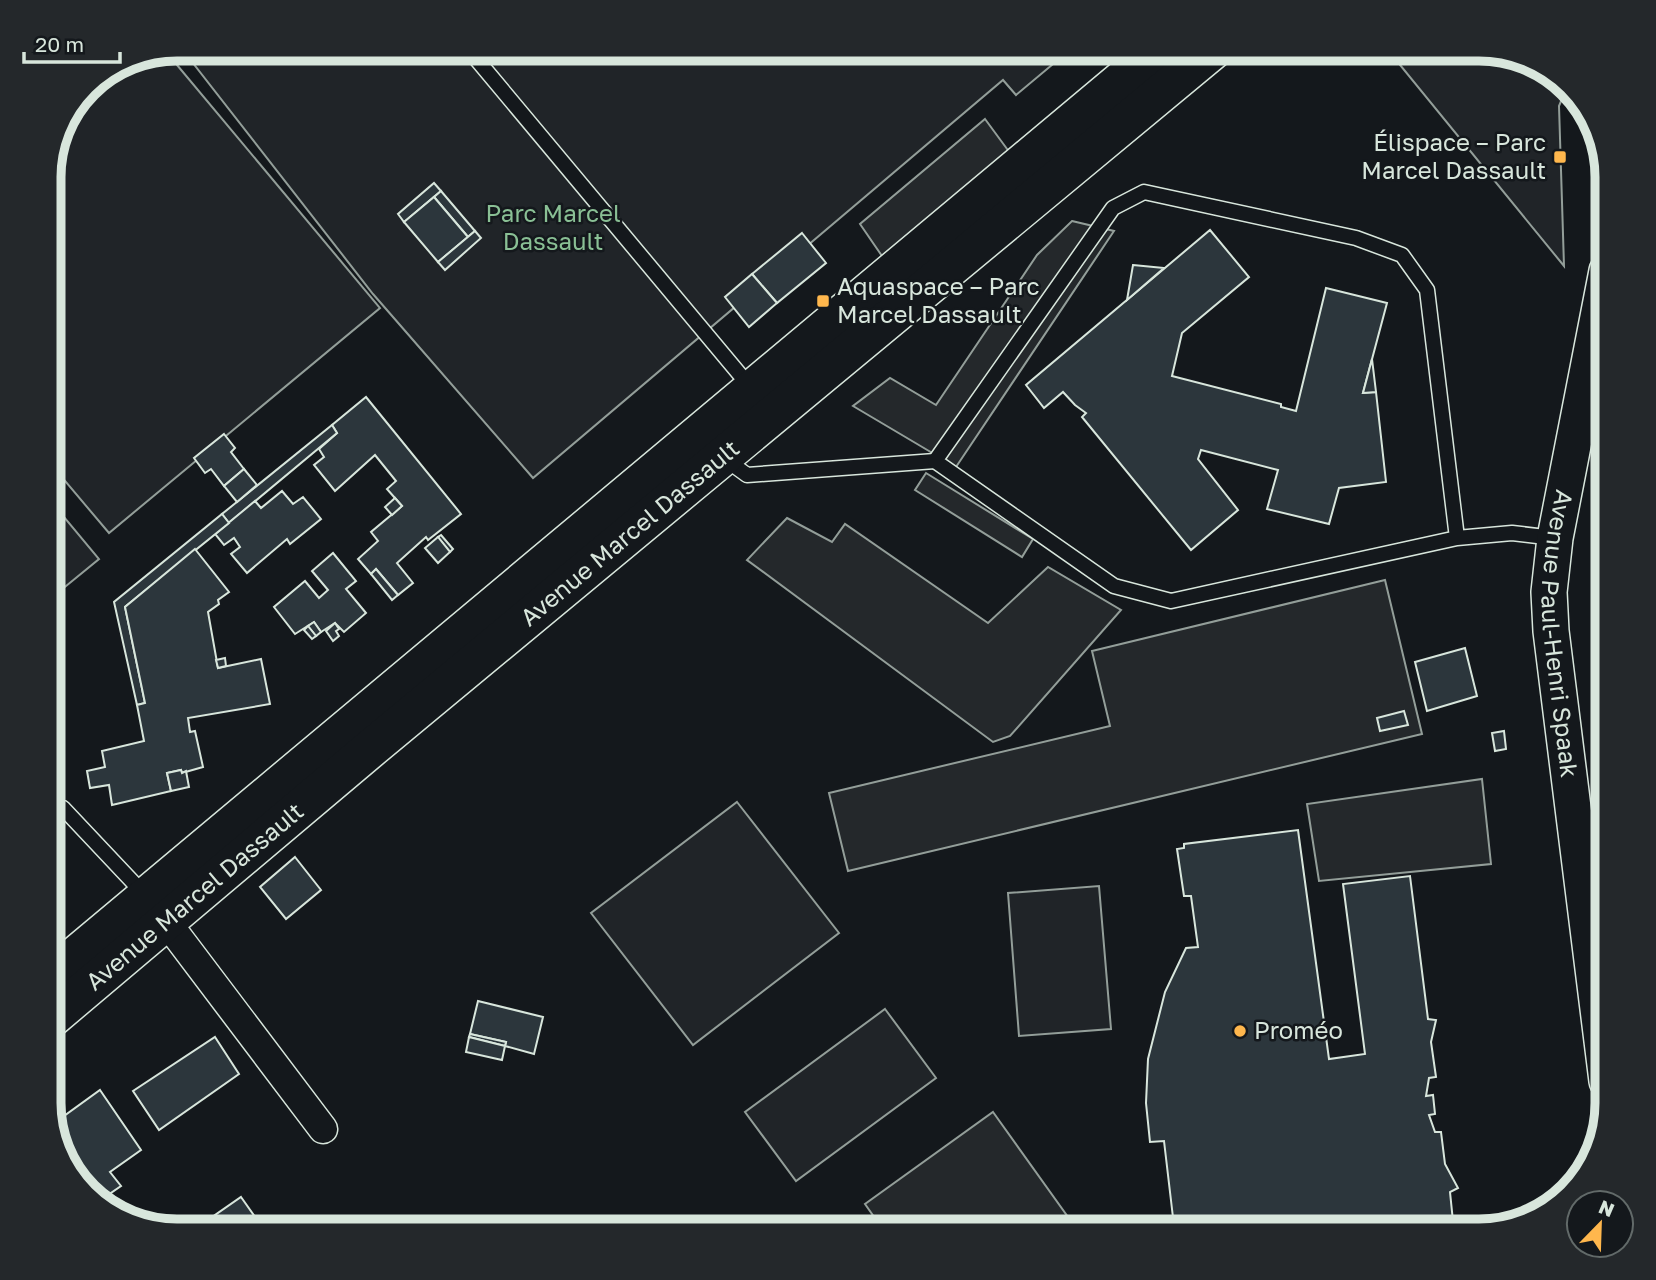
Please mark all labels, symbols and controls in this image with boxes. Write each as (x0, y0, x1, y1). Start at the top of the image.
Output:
scale bar (24, 21, 121, 65)
text: 20 m (35, 31, 84, 57)
place label: Élispace – Parc Marcel Dassault (1361, 127, 1546, 184)
marker: Élispace – Parc Marcel Dassault (1552, 149, 1568, 165)
park label: Parc Marcel Dassault (485, 198, 621, 255)
place label: Aquaspace – Parc Marcel Dassault (837, 271, 1040, 328)
marker: Aquaspace – Parc Marcel Dassault (815, 293, 831, 309)
street label: Avenue Marcel Dassault (514, 433, 744, 631)
street label: Avenue Paul-Henri Spaak (1536, 488, 1585, 779)
street label: Avenue Marcel Dassault (79, 796, 309, 996)
place label: Proméo (1254, 1015, 1343, 1044)
marker: Proméo (1232, 1023, 1248, 1039)
north arrow (1565, 1189, 1635, 1259)
text: N (1596, 1194, 1618, 1221)

